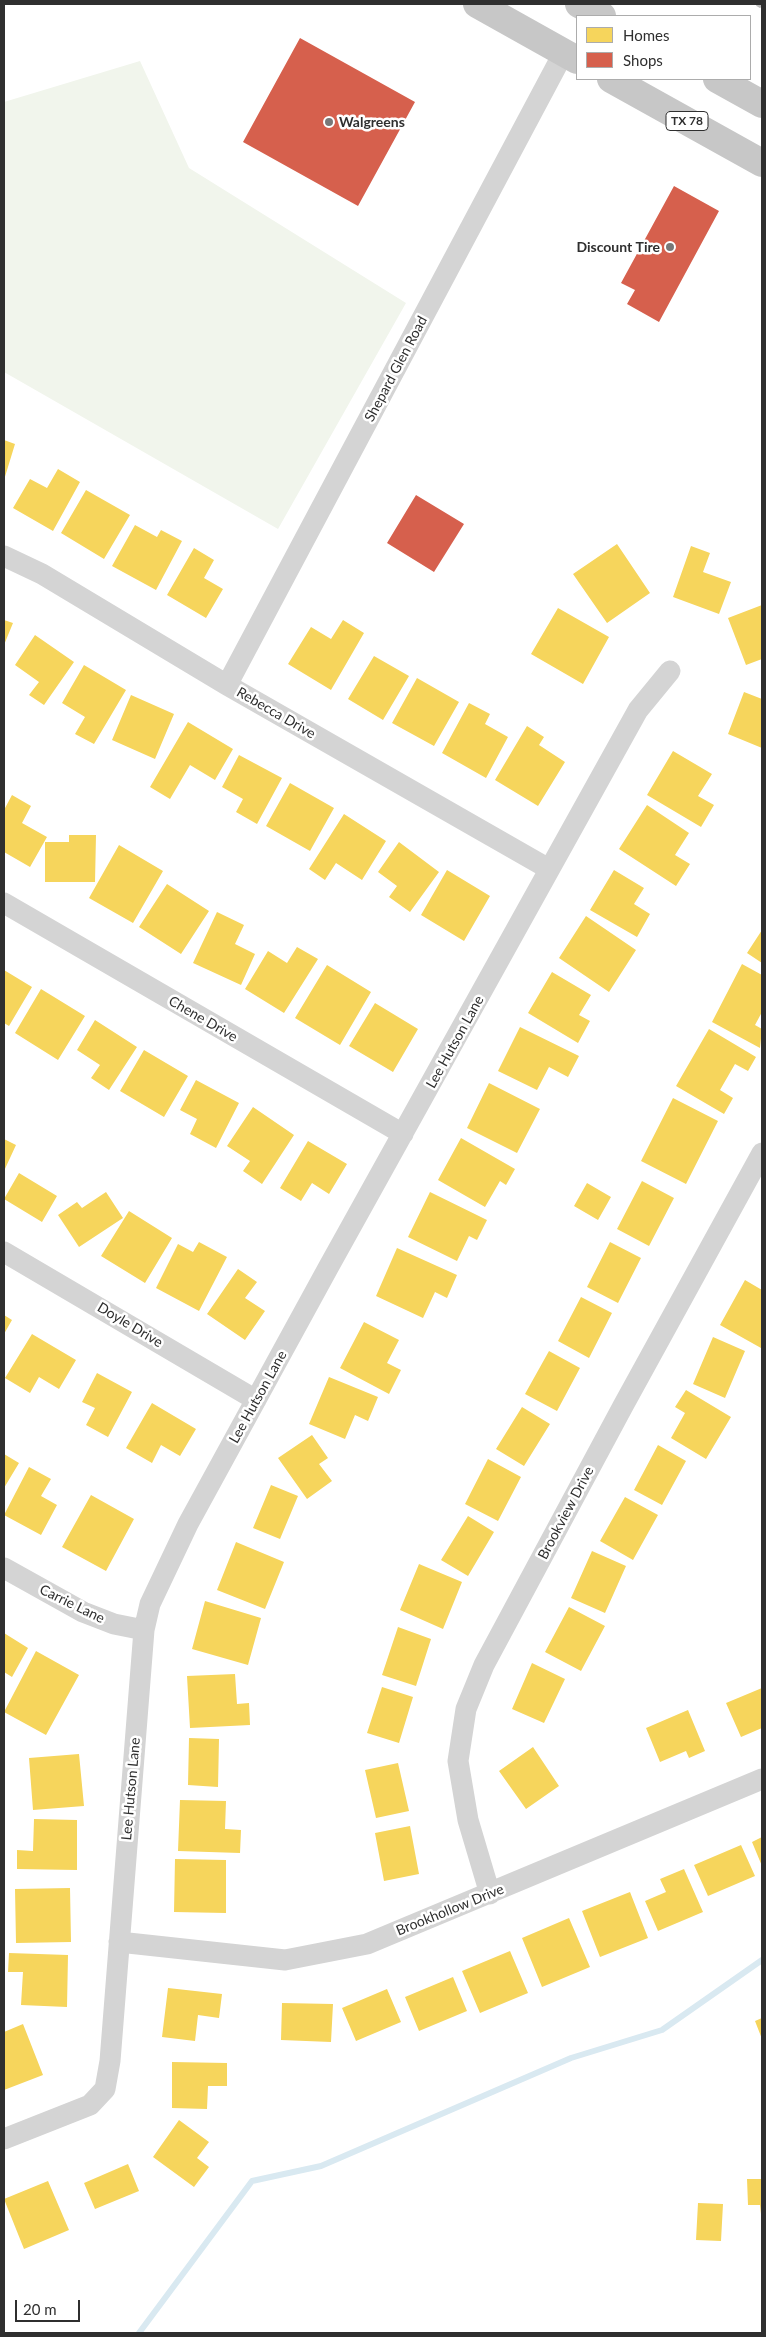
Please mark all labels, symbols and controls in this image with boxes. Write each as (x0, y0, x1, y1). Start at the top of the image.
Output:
legend (576, 15, 751, 80)
text: Homes (623, 26, 669, 44)
text: Shops (623, 51, 663, 69)
road number: TX 78 (666, 112, 708, 130)
place label: Walgreens (339, 114, 405, 130)
marker: Walgreens (323, 116, 335, 128)
place label: Discount Tire (576, 239, 660, 255)
marker: Discount Tire (664, 241, 676, 253)
street label: Shepard Glen Road (361, 313, 431, 425)
street label: Rebecca Drive (234, 684, 318, 742)
street label: Chene Drive (166, 993, 240, 1045)
street label: Lee Hutson Lane (423, 993, 487, 1091)
street label: Doyle Drive (94, 1299, 166, 1351)
street label: Lee Hutson Lane (226, 1348, 290, 1446)
street label: Brookview Drive (535, 1464, 597, 1562)
street label: Carrie Lane (37, 1581, 107, 1627)
street label: Lee Hutson Lane (118, 1737, 144, 1841)
street label: Brookhollow Drive (394, 1881, 506, 1939)
scale bar (18, 2290, 82, 2322)
text: 20 m (23, 2300, 57, 2318)

